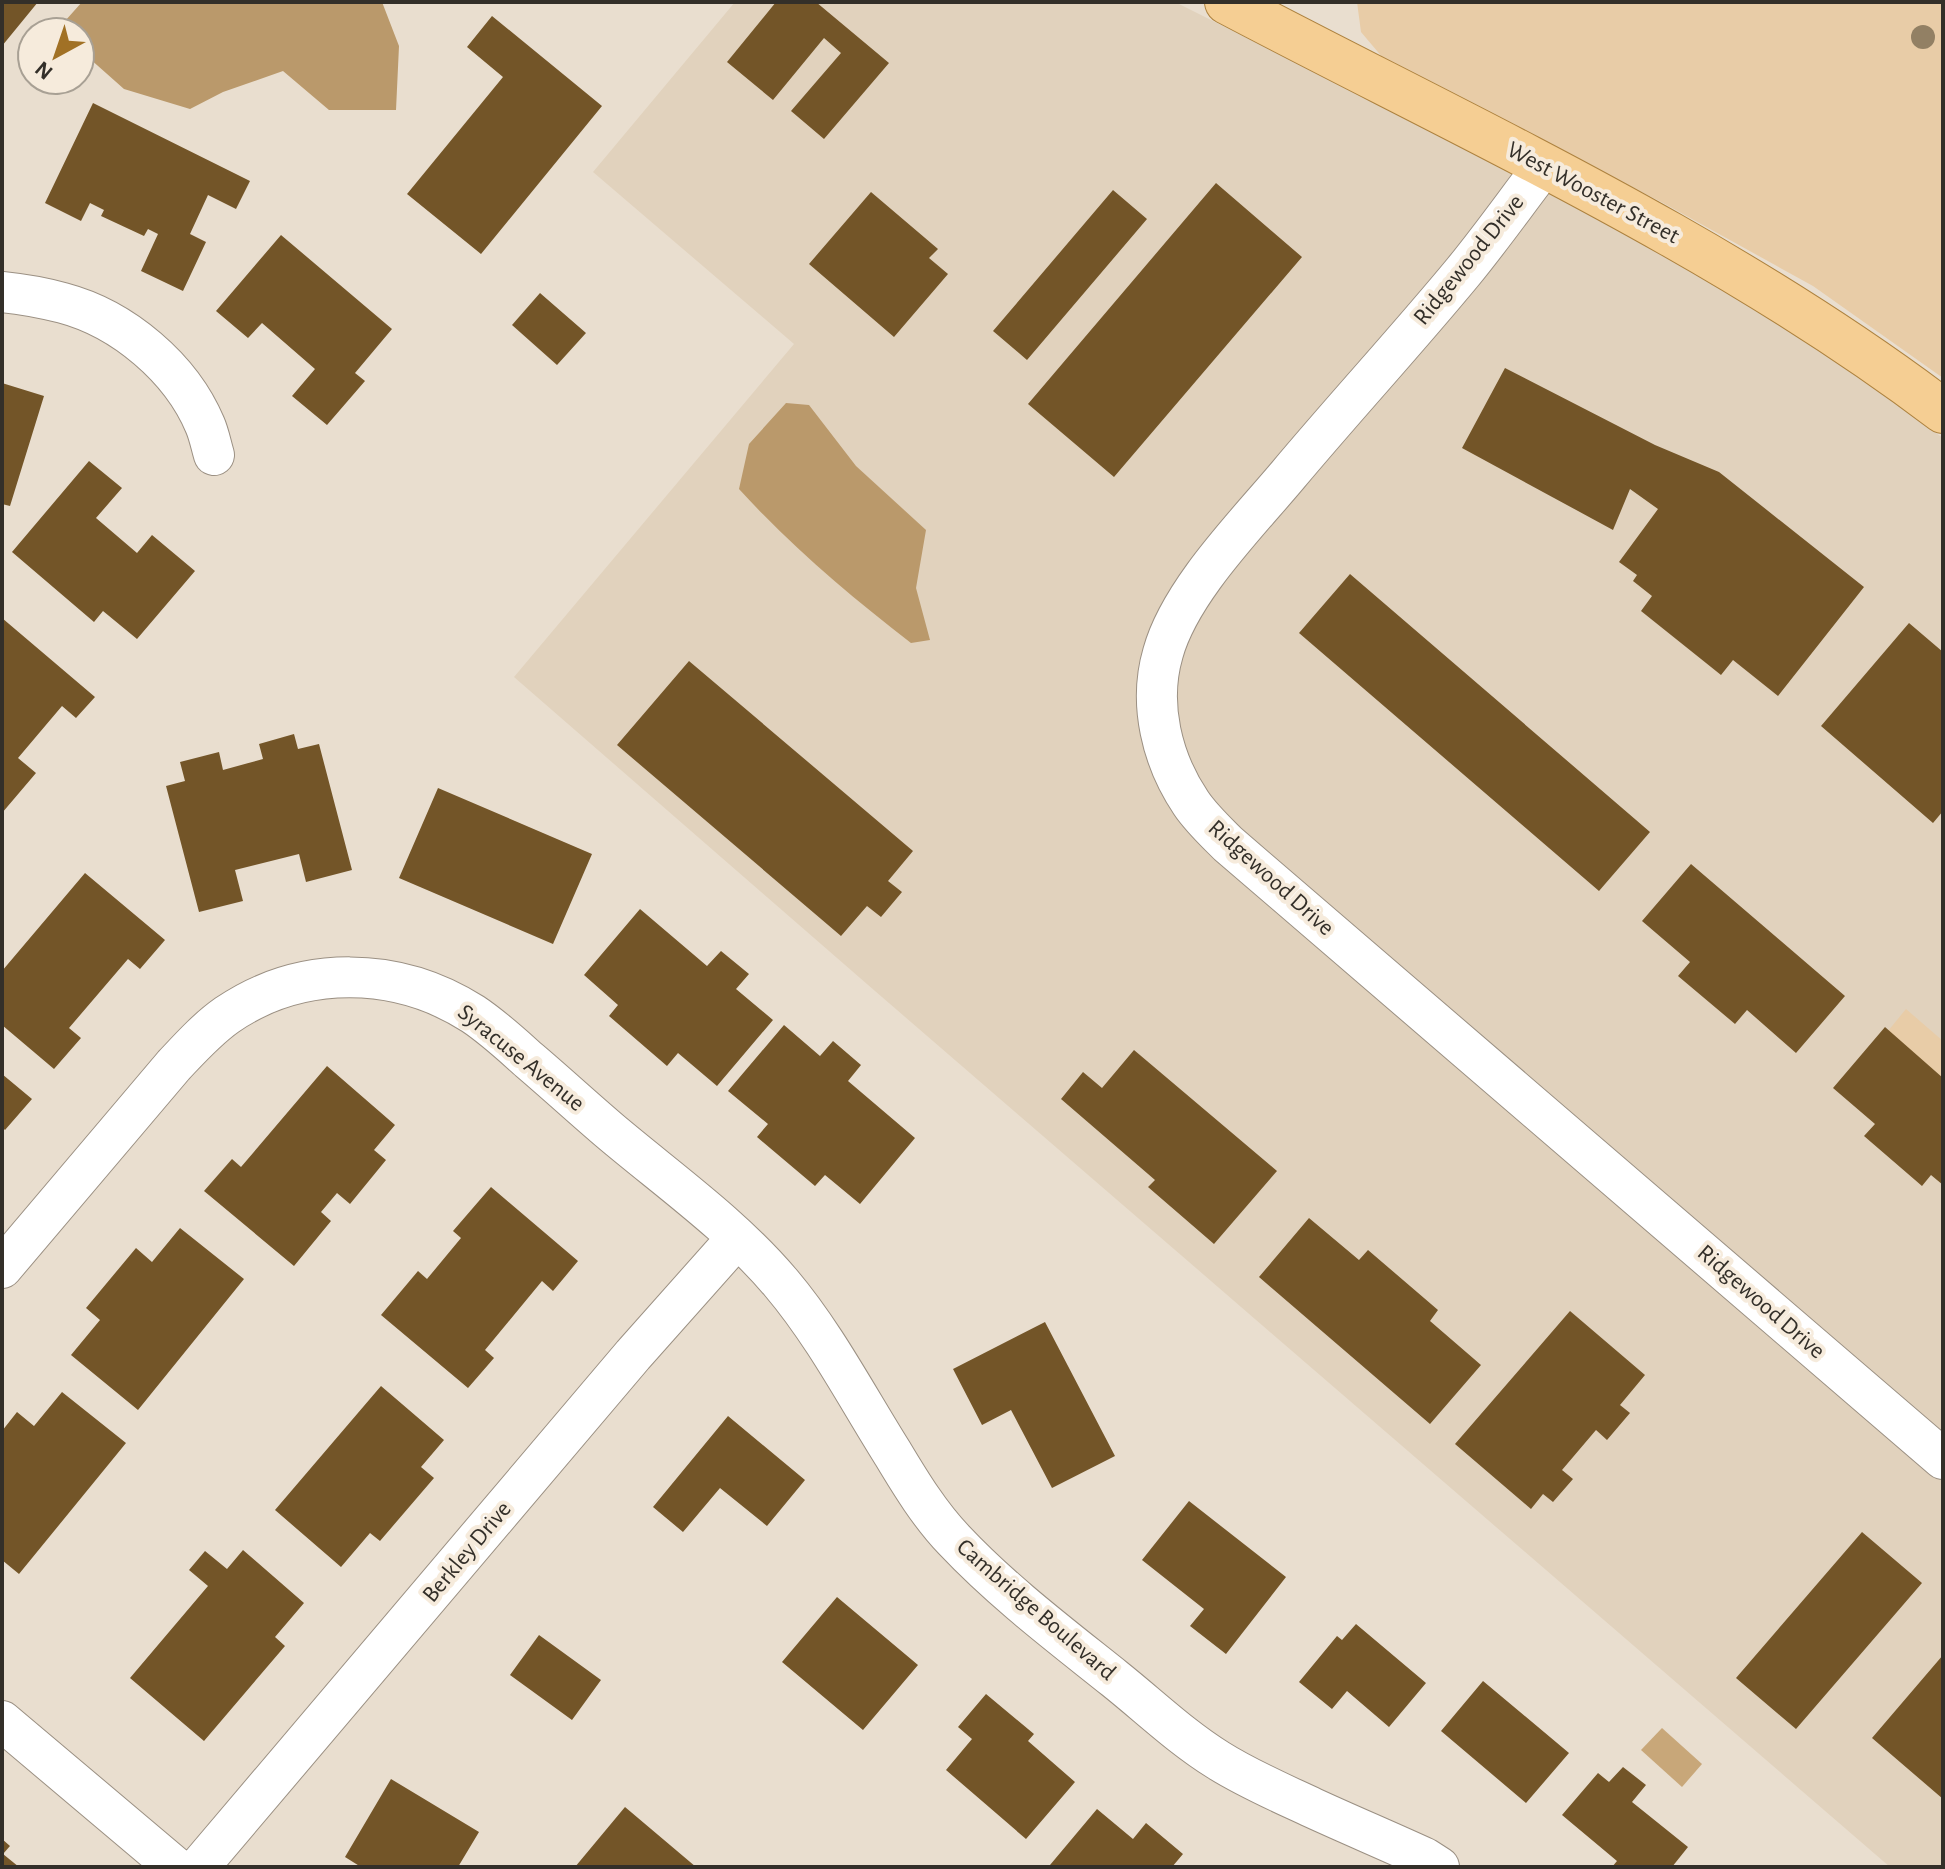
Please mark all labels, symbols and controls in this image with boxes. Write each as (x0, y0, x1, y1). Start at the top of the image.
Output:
north arrow (16, 16, 96, 96)
text: N (31, 57, 57, 84)
street label: West Wooster Street (1503, 137, 1683, 249)
street label: Ridgewood Drive (1409, 190, 1529, 330)
street label: Ridgewood Drive (1204, 816, 1338, 940)
street label: Syracuse Avenue (453, 1000, 589, 1116)
street label: Ridgewood Drive (1693, 1240, 1829, 1364)
street label: Berkley Drive (418, 1497, 516, 1607)
street label: Cambridge Boulevard (952, 1535, 1120, 1685)

